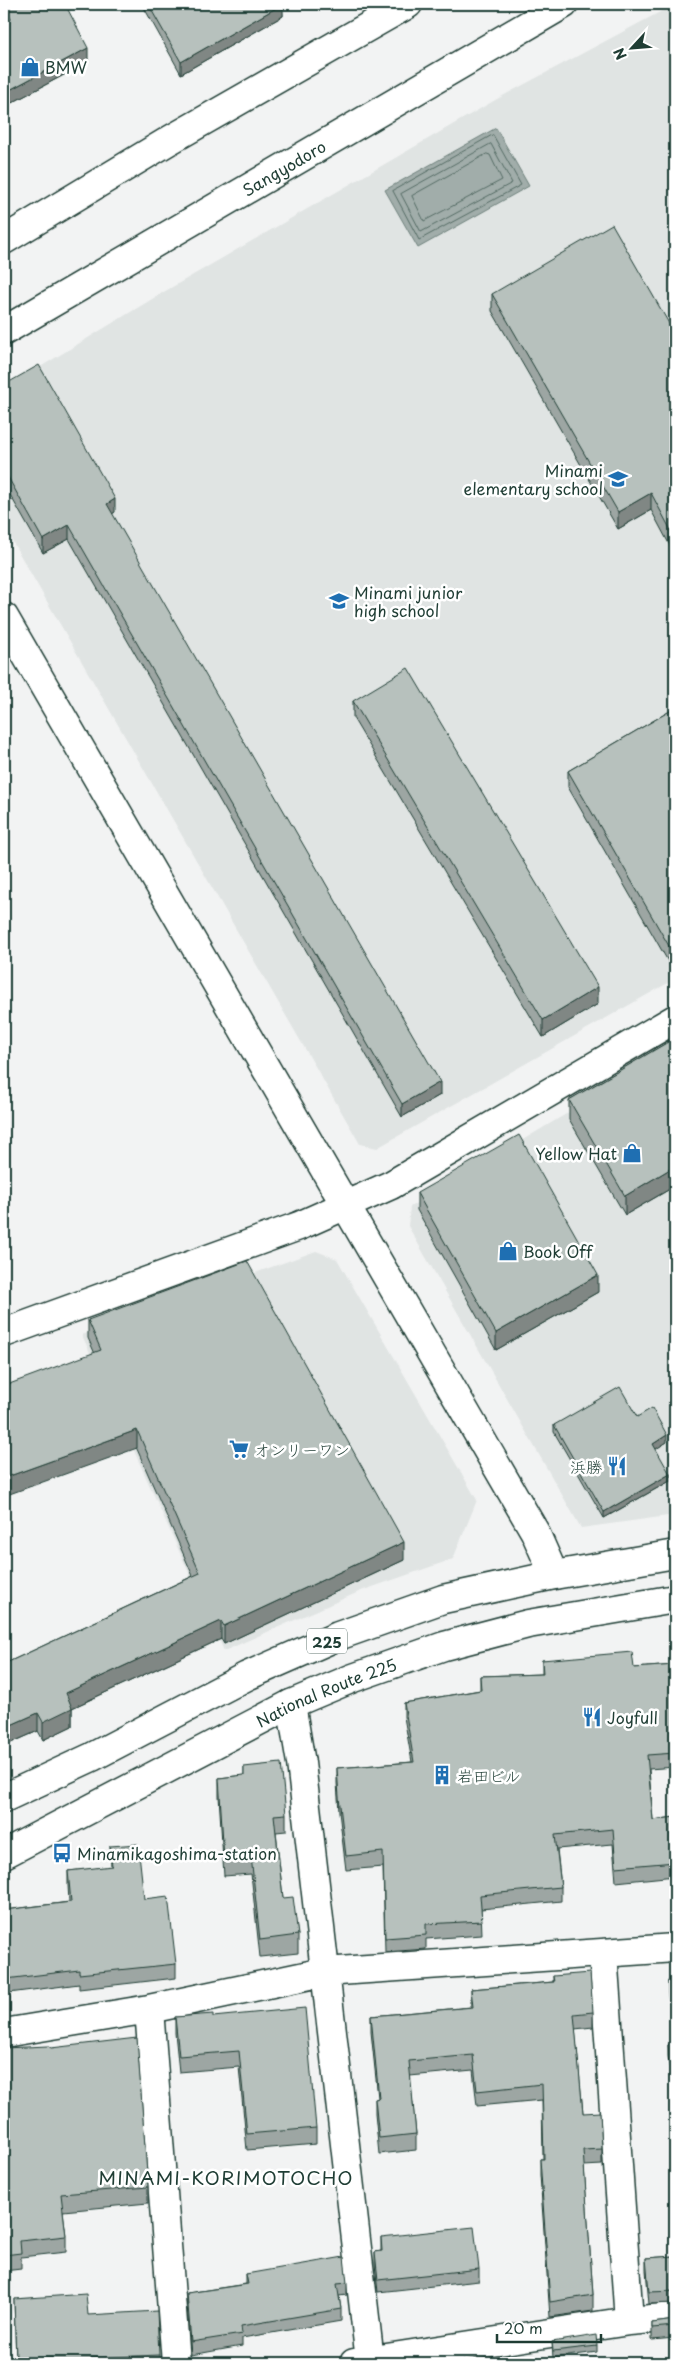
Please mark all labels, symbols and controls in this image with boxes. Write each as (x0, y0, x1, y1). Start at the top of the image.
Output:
north arrow (606, 22, 656, 72)
text: N (608, 44, 632, 64)
place label: BMW (45, 55, 88, 79)
shop icon: BMW (19, 56, 41, 78)
street label: Sangyodoro (238, 134, 330, 201)
place label: Minami elementary school (464, 458, 603, 500)
school or university icon: Minami elementary school (607, 468, 629, 490)
place label: Minami junior high school (354, 580, 463, 622)
school or university icon: Minami junior high school (328, 590, 350, 612)
place label: Yellow Hat (535, 1141, 617, 1165)
shop icon: Yellow Hat (621, 1142, 643, 1164)
place label: Book Off (523, 1239, 594, 1263)
shop icon: Book Off (497, 1240, 519, 1262)
place label: オンリーワン (254, 1437, 350, 1461)
supermarket icon: オンリーワン (228, 1438, 250, 1460)
place label: 浜勝 (570, 1454, 602, 1478)
restaurant icon: 浜勝 (606, 1455, 628, 1477)
road number: 225 (307, 1628, 347, 1654)
street label: National Route 225 (252, 1652, 400, 1732)
place label: Joyfull (607, 1705, 658, 1729)
restaurant icon: Joyfull (581, 1706, 603, 1728)
place label: 岩田ビル (457, 1763, 521, 1787)
building icon: 岩田ビル (431, 1764, 453, 1786)
place label: Minamikagoshima-station (77, 1841, 277, 1865)
bus stop icon: Minamikagoshima-station (51, 1842, 73, 1864)
district label: MINAMI-KORIMOTOCHO (98, 2163, 354, 2191)
scale bar (497, 2312, 600, 2344)
text: 20 m (504, 2316, 543, 2339)

